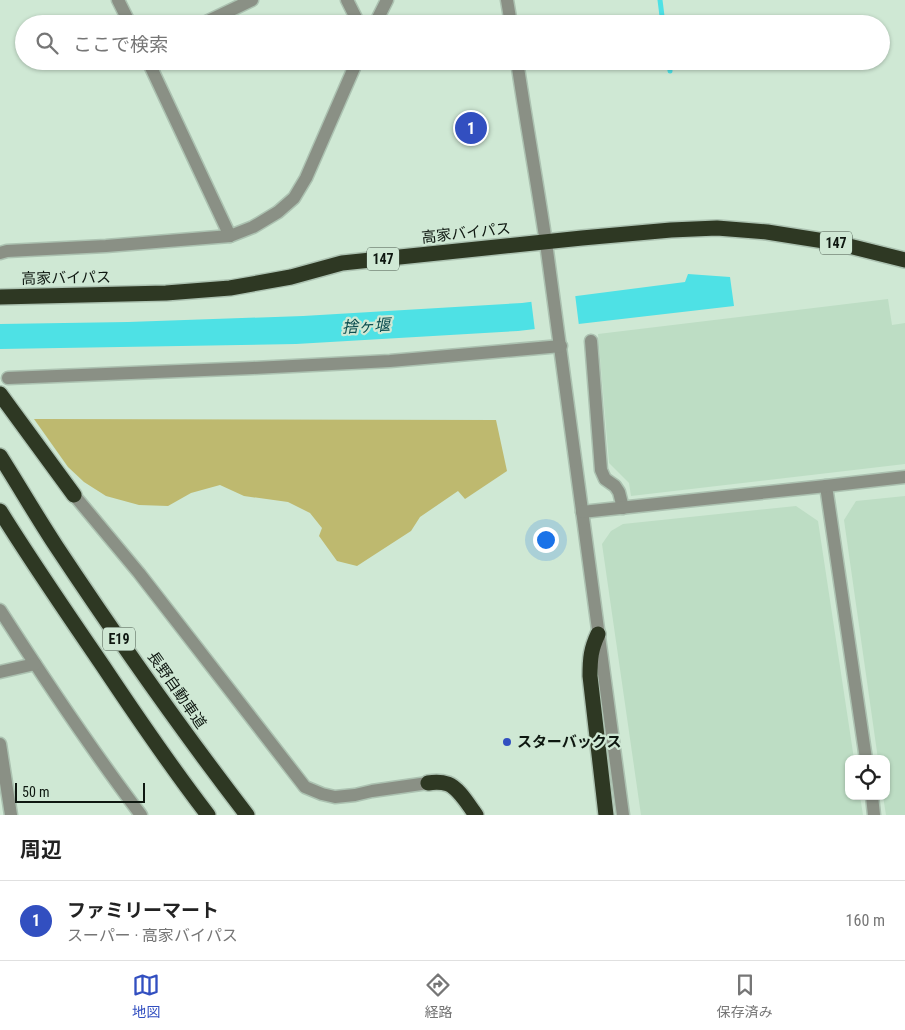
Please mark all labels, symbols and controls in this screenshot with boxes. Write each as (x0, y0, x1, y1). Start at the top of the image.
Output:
search box (15, 15, 890, 70)
icon: search (33, 29, 61, 57)
text: ここで検索 (73, 33, 168, 56)
pin: 1 (455, 109, 487, 147)
street label: 高家バイパス (420, 219, 512, 247)
road number: 147 (820, 232, 852, 254)
road number: 147 (367, 248, 399, 270)
street label: 高家バイパス (21, 268, 111, 288)
water label: 捨ヶ堰 (342, 315, 393, 337)
your location (533, 527, 559, 553)
road number: E19 (103, 628, 135, 650)
street label: 長野自動車道 (144, 648, 210, 732)
place label: スターバックス (517, 733, 621, 751)
marker: スターバックス (501, 736, 513, 748)
map controls (845, 755, 890, 800)
button: locate (845, 755, 890, 800)
scale bar (15, 780, 145, 803)
text: 50 m (22, 784, 50, 800)
text: 周辺 (20, 838, 62, 862)
text: ファミリーマート (67, 899, 219, 922)
text: 1 (32, 911, 40, 930)
text: 160 m (846, 911, 885, 930)
text: スーパー · 高家バイパス (67, 926, 238, 945)
tab: 地図 (132, 971, 160, 1021)
tab: 経路 (424, 971, 452, 1021)
tab: 保存済み (717, 971, 773, 1021)

